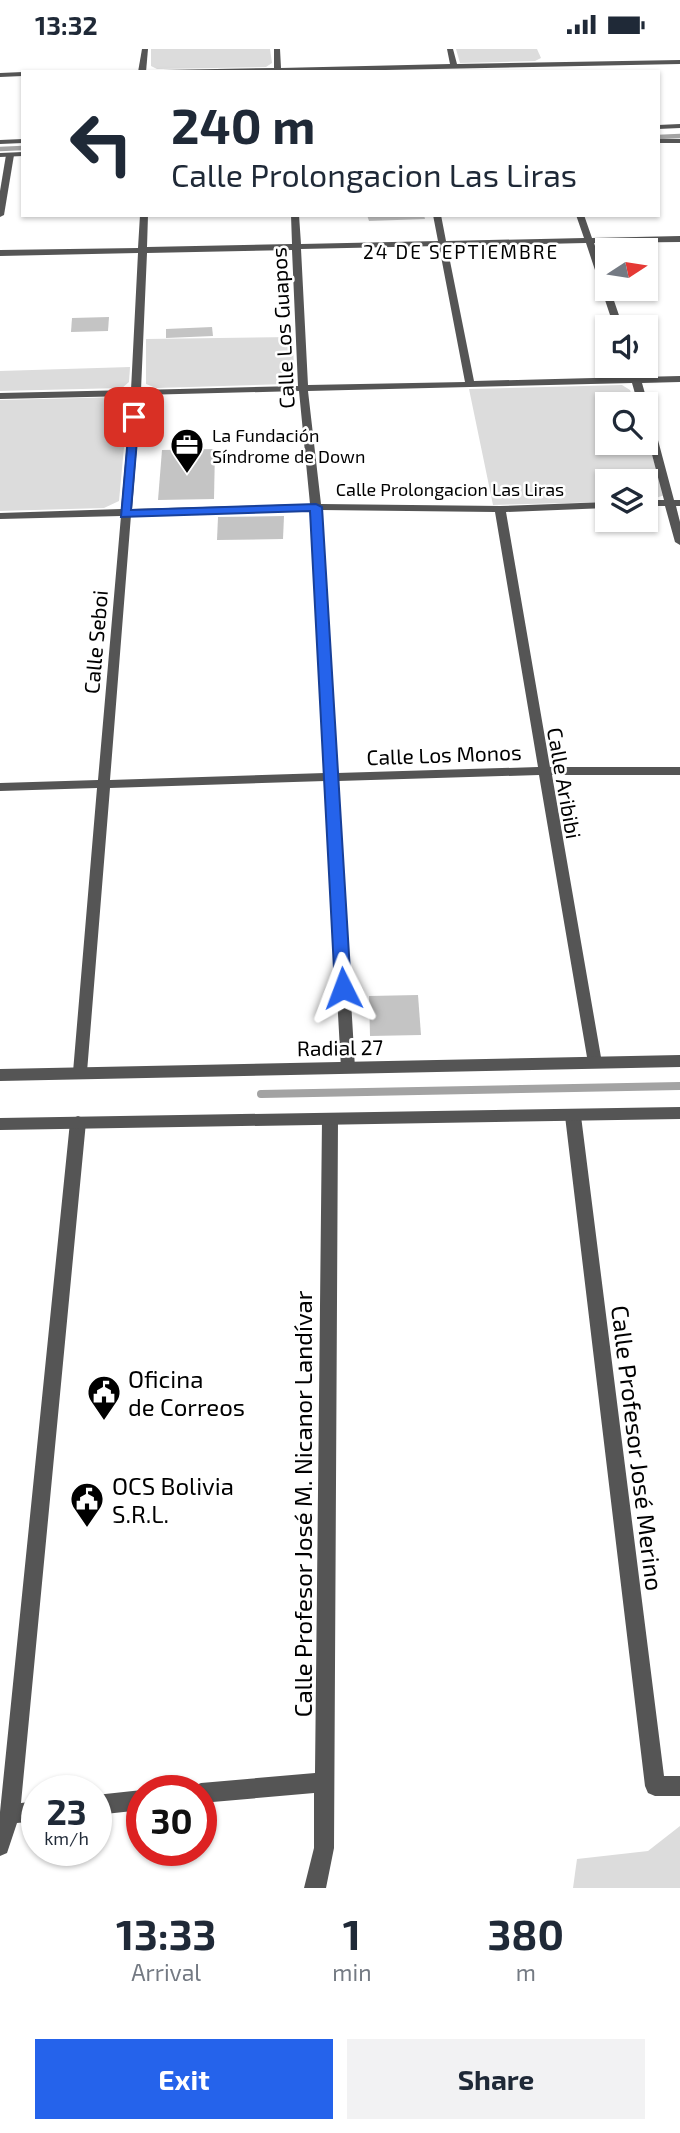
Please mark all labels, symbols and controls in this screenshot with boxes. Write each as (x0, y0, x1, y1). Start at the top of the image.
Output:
text: 13:32 (35, 9, 98, 40)
text: 240 m (171, 95, 315, 154)
icon: left (56, 98, 147, 189)
text: Calle Prolongacion Las Liras (171, 155, 577, 193)
north arrow (595, 238, 658, 301)
map controls (595, 238, 658, 532)
district label: 24 DE SEPTIEMBRE (363, 240, 559, 263)
street label: Calle Los Guapos (265, 247, 299, 409)
button: sound (595, 315, 658, 378)
pin (104, 387, 164, 447)
button: search (595, 392, 658, 455)
icon: arrive (115, 398, 153, 436)
place label: La Fundación Síndrome de Down (212, 424, 365, 467)
office icon: La Fundación Síndrome de Down (168, 426, 206, 475)
button: layers (595, 469, 658, 532)
street label: Calle Prolongacion Las Liras (336, 478, 564, 500)
street label: Calle Seboi (78, 589, 112, 695)
street label: Calle Aribibi (543, 725, 587, 841)
street label: Calle Los Monos (366, 739, 522, 769)
position arrow (306, 951, 380, 1025)
street label: Radial 27 (297, 1034, 384, 1060)
street label: Calle Profesor José M. Nicanor Landívar (288, 1290, 317, 1717)
street label: Calle Profesor José Merino (606, 1304, 670, 1592)
place label: Oficina de Correos (128, 1364, 245, 1421)
public building icon: Oficina de Correos (85, 1373, 123, 1422)
place label: OCS Bolivia S.R.L. (112, 1471, 234, 1528)
public building icon: OCS Bolivia S.R.L. (68, 1480, 106, 1529)
speed limit sign: 30 (126, 1775, 217, 1866)
text: 23 (46, 1790, 87, 1832)
text: km/h (44, 1827, 89, 1849)
text: 13:33 (116, 1908, 216, 1958)
text: 1 (343, 1908, 361, 1958)
text: 380 (488, 1908, 564, 1958)
text: Arrival (131, 1958, 201, 1986)
text: min (332, 1958, 372, 1986)
text: m (516, 1958, 536, 1986)
button: Exit (35, 2039, 333, 2119)
button: Share (347, 2039, 645, 2119)

